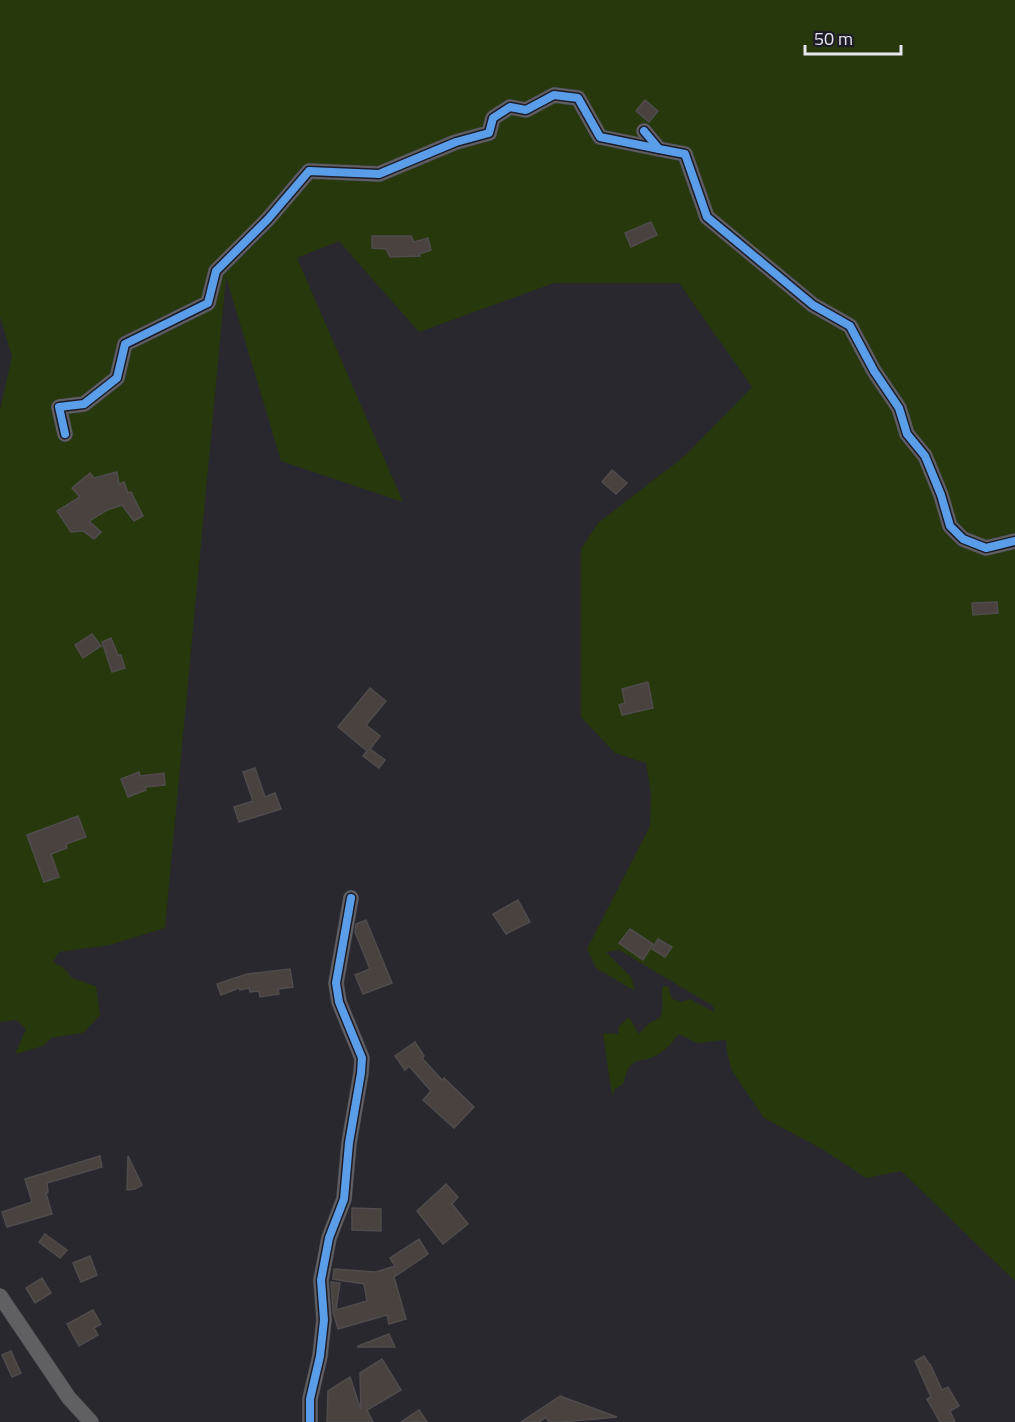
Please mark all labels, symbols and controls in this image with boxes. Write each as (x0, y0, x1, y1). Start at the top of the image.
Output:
scale bar (805, 18, 901, 56)
text: 50 m (814, 25, 853, 52)

